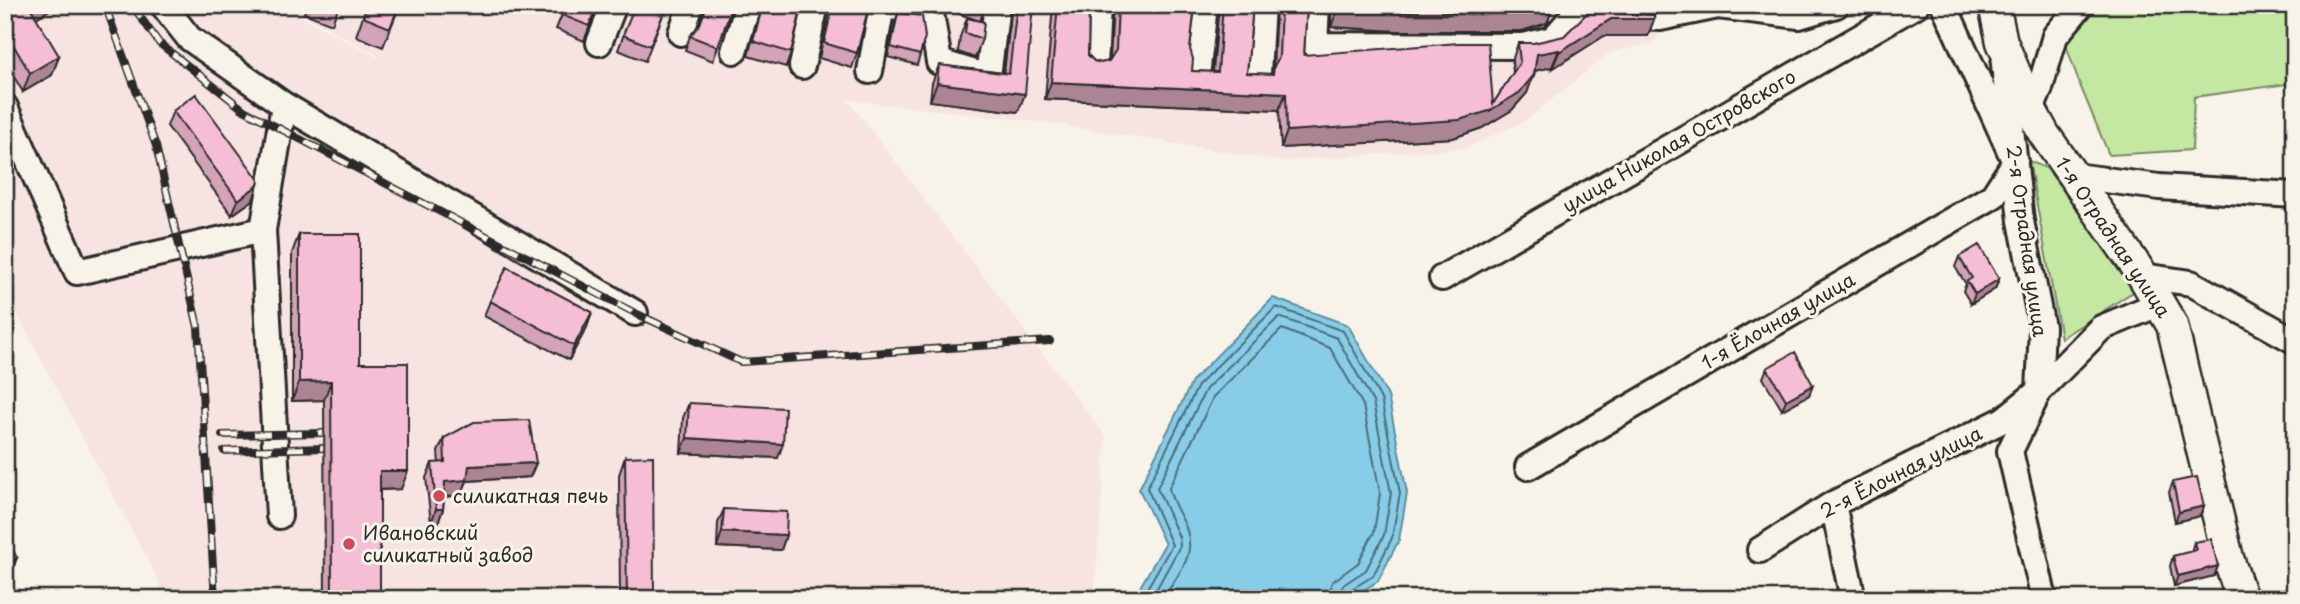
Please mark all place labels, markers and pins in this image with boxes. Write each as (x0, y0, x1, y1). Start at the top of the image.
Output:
place label: силикатная печь (453, 481, 608, 509)
marker: силикатная печь (431, 488, 447, 504)
place label: Ивановский силикатный завод (363, 518, 533, 568)
marker: Ивановский силикатный завод (341, 536, 357, 552)

